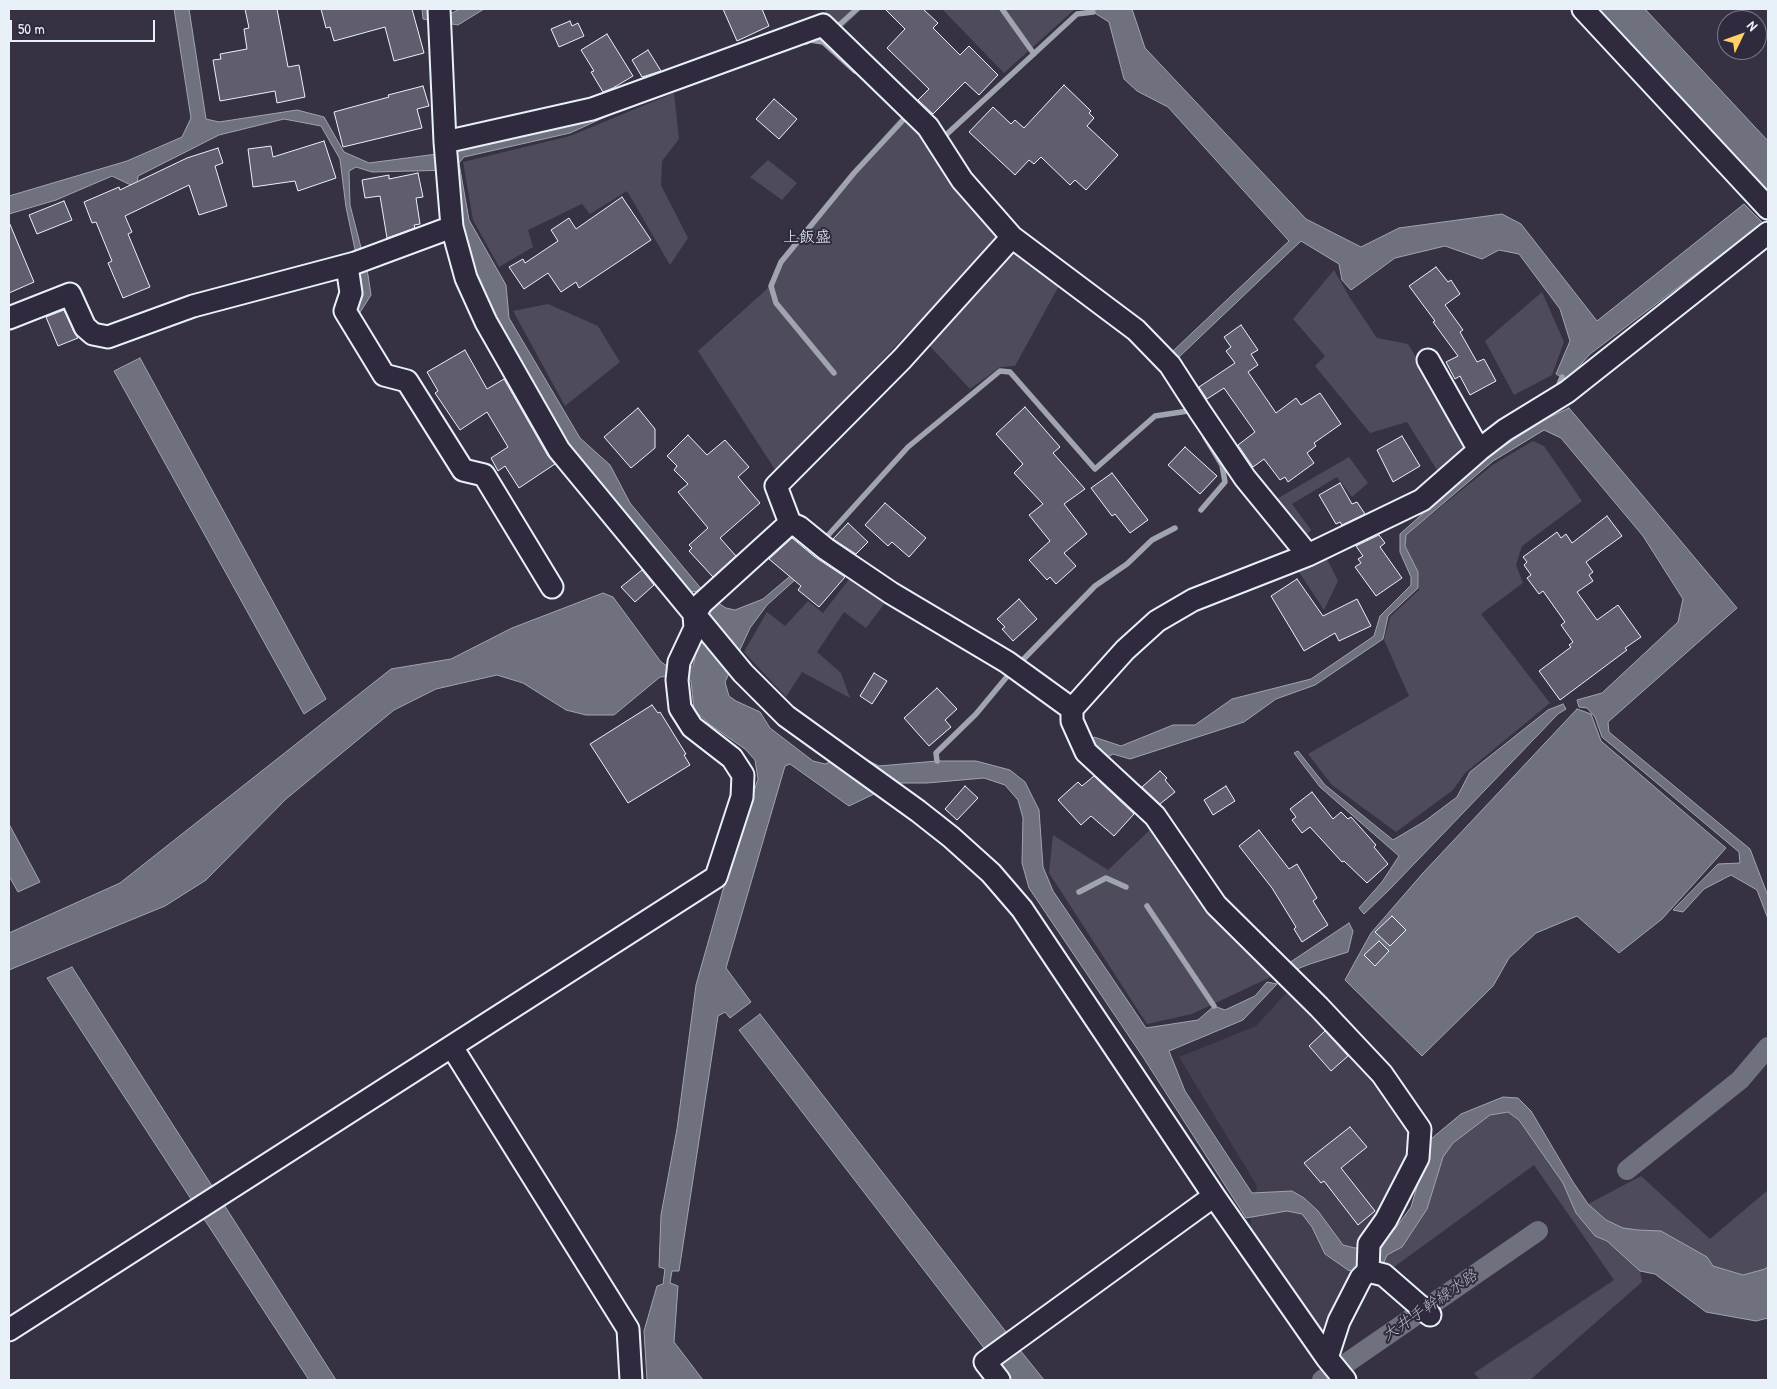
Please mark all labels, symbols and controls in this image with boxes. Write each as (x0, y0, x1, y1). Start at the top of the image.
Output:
scale bar (12, 10, 158, 42)
north arrow (1717, 10, 1767, 60)
text: N (1743, 16, 1762, 34)
text: 50 m (18, 18, 45, 39)
district label: 上飯盛 (783, 228, 831, 248)
water label: 大井手幹線水路 (1379, 1266, 1481, 1346)

